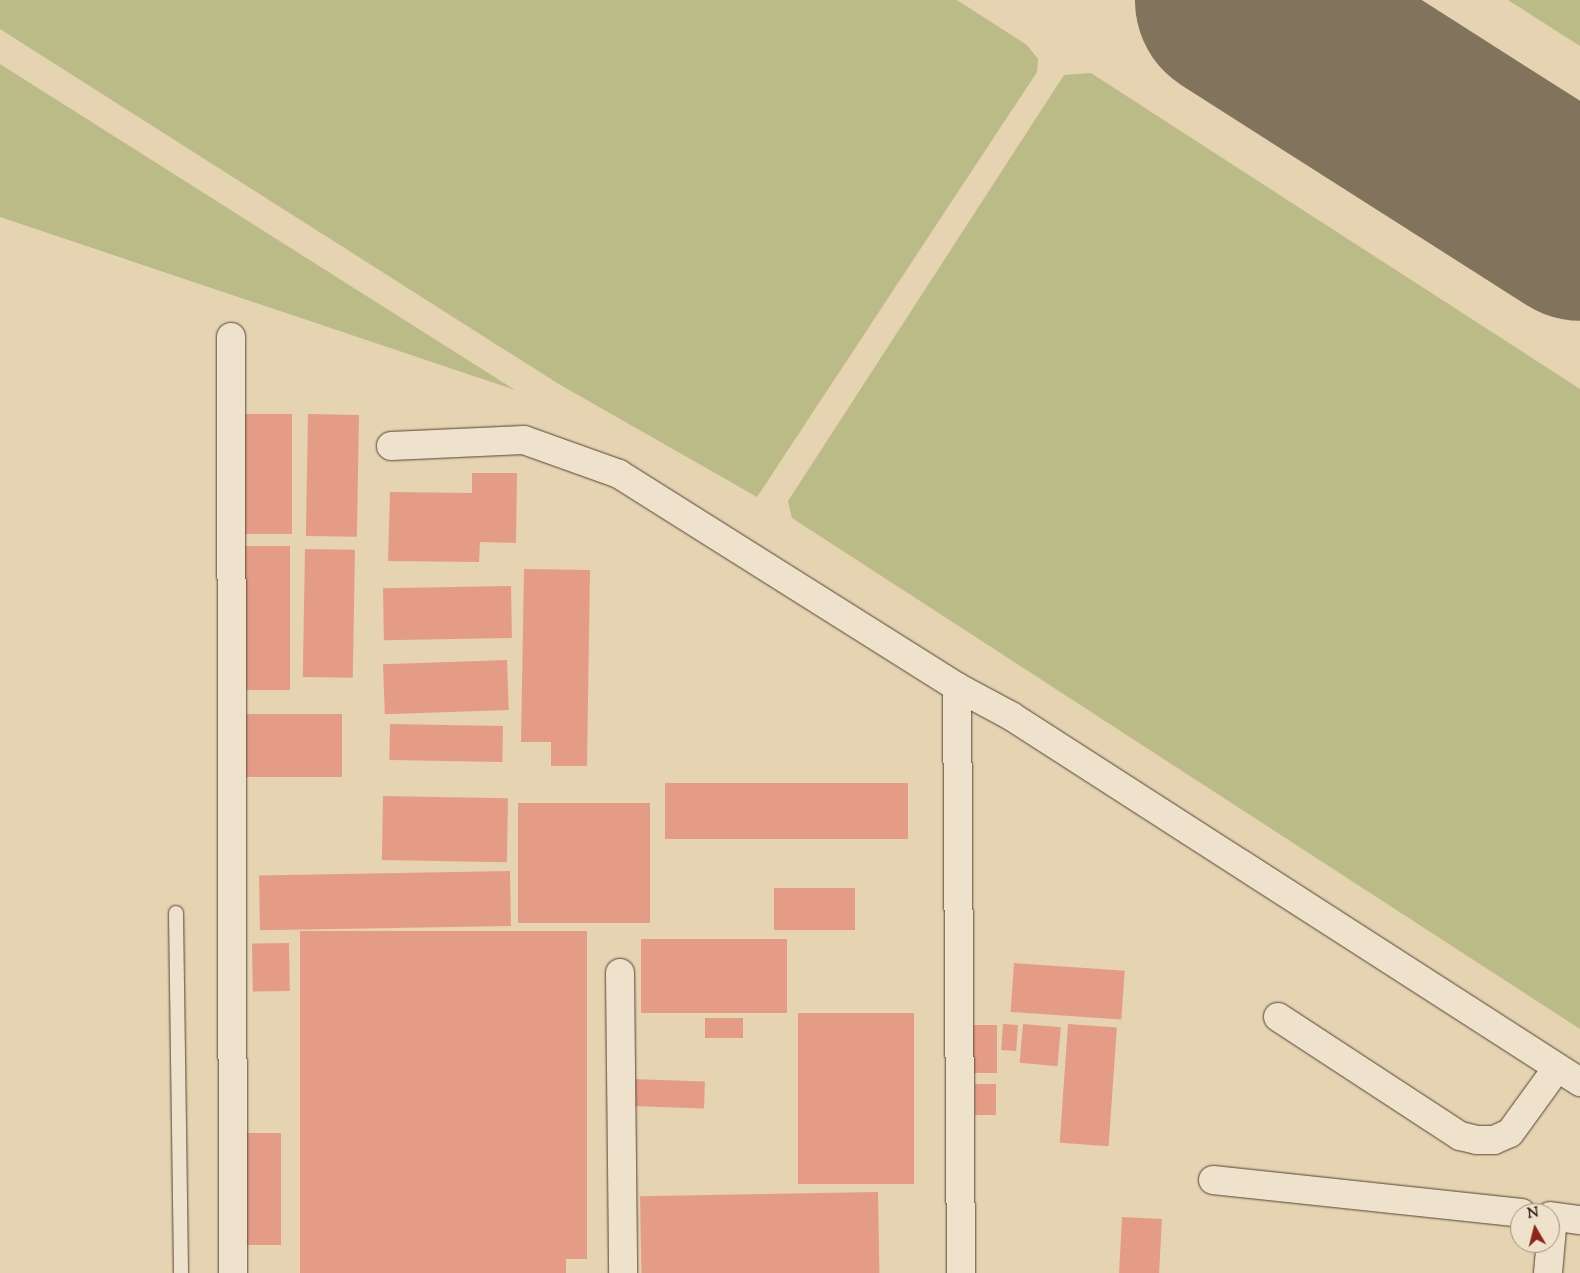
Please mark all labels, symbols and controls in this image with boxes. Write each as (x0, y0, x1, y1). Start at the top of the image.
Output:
north arrow (1510, 1203, 1560, 1253)
text: N (1526, 1203, 1540, 1225)

